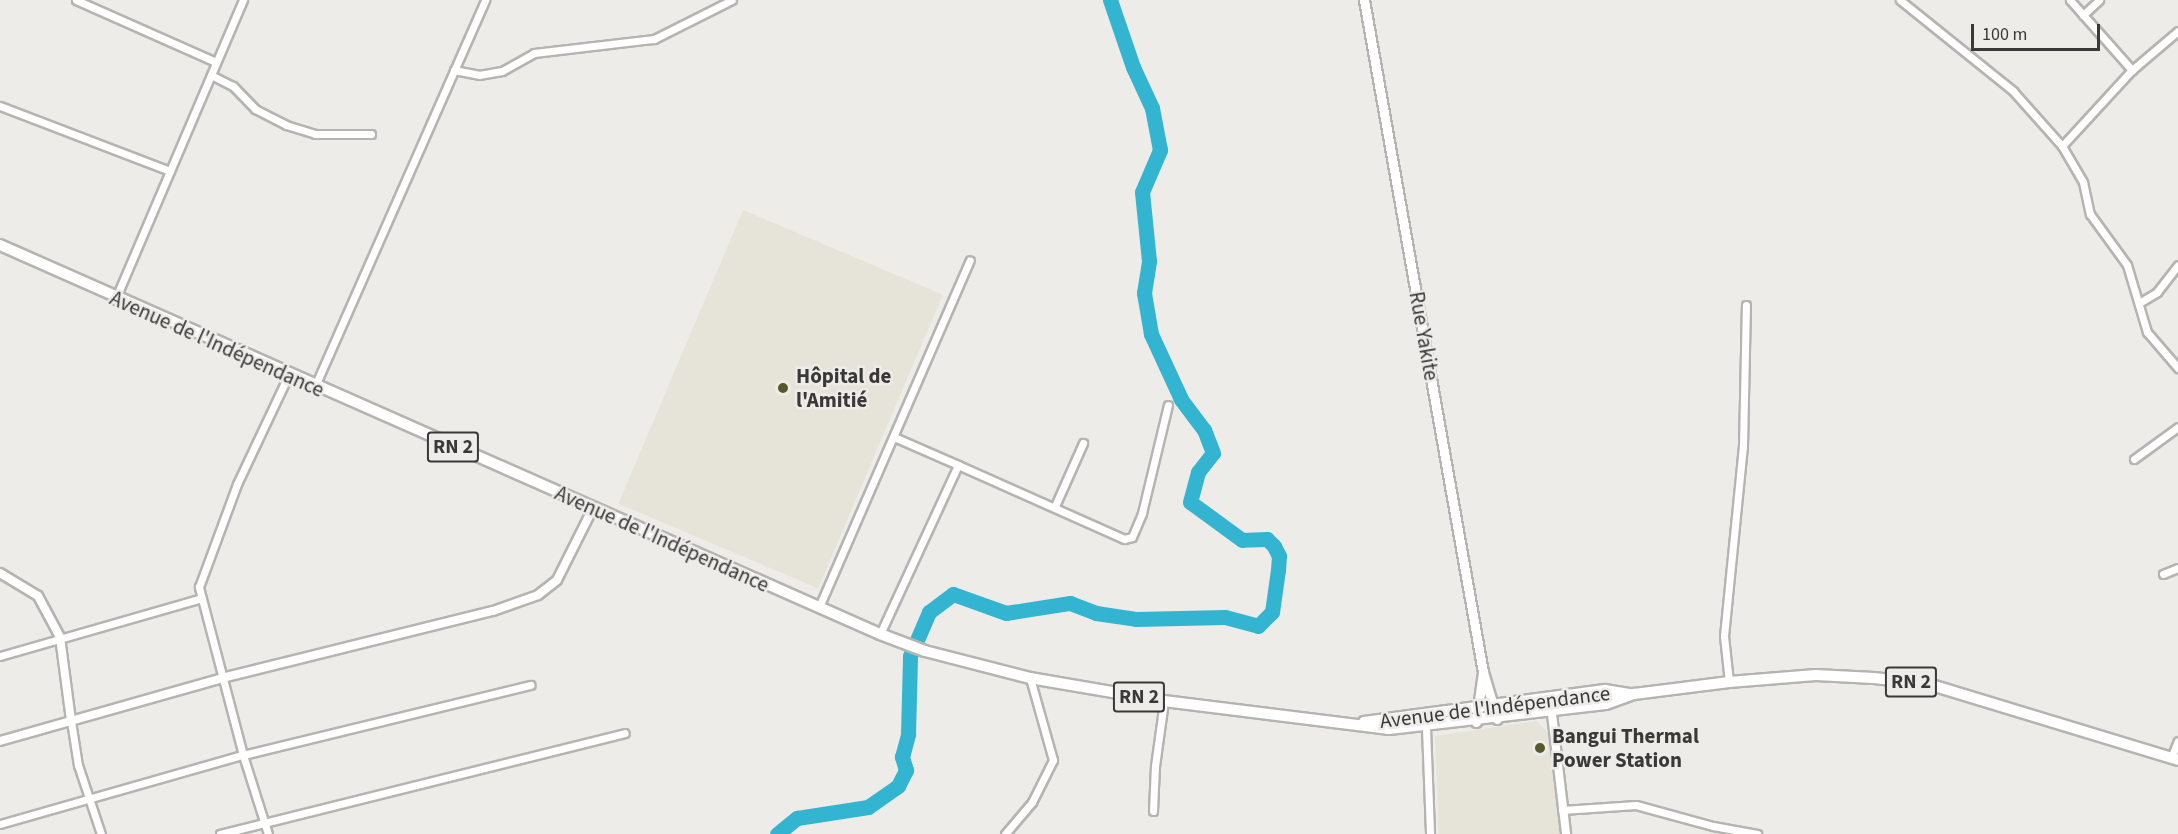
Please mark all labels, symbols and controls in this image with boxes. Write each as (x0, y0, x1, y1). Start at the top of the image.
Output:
scale bar (1974, 12, 2103, 50)
text: 100 m (1982, 22, 2027, 47)
street label: Avenue de l'Indépendance (106, 285, 328, 403)
street label: Rue Yakite (1404, 290, 1444, 382)
place label: Hôpital de l'Amitié (796, 363, 891, 413)
marker: Hôpital de l'Amitié (774, 379, 792, 397)
road number: RN 2 (426, 430, 480, 464)
street label: Avenue de l'Indépendance (551, 480, 773, 598)
road number: RN 2 (1884, 665, 1938, 699)
road number: RN 2 (1112, 680, 1166, 714)
street label: Avenue de l'Indépendance (1378, 680, 1612, 734)
place label: Bangui Thermal Power Station (1552, 723, 1699, 773)
marker: Bangui Thermal Power Station (1533, 741, 1547, 755)

